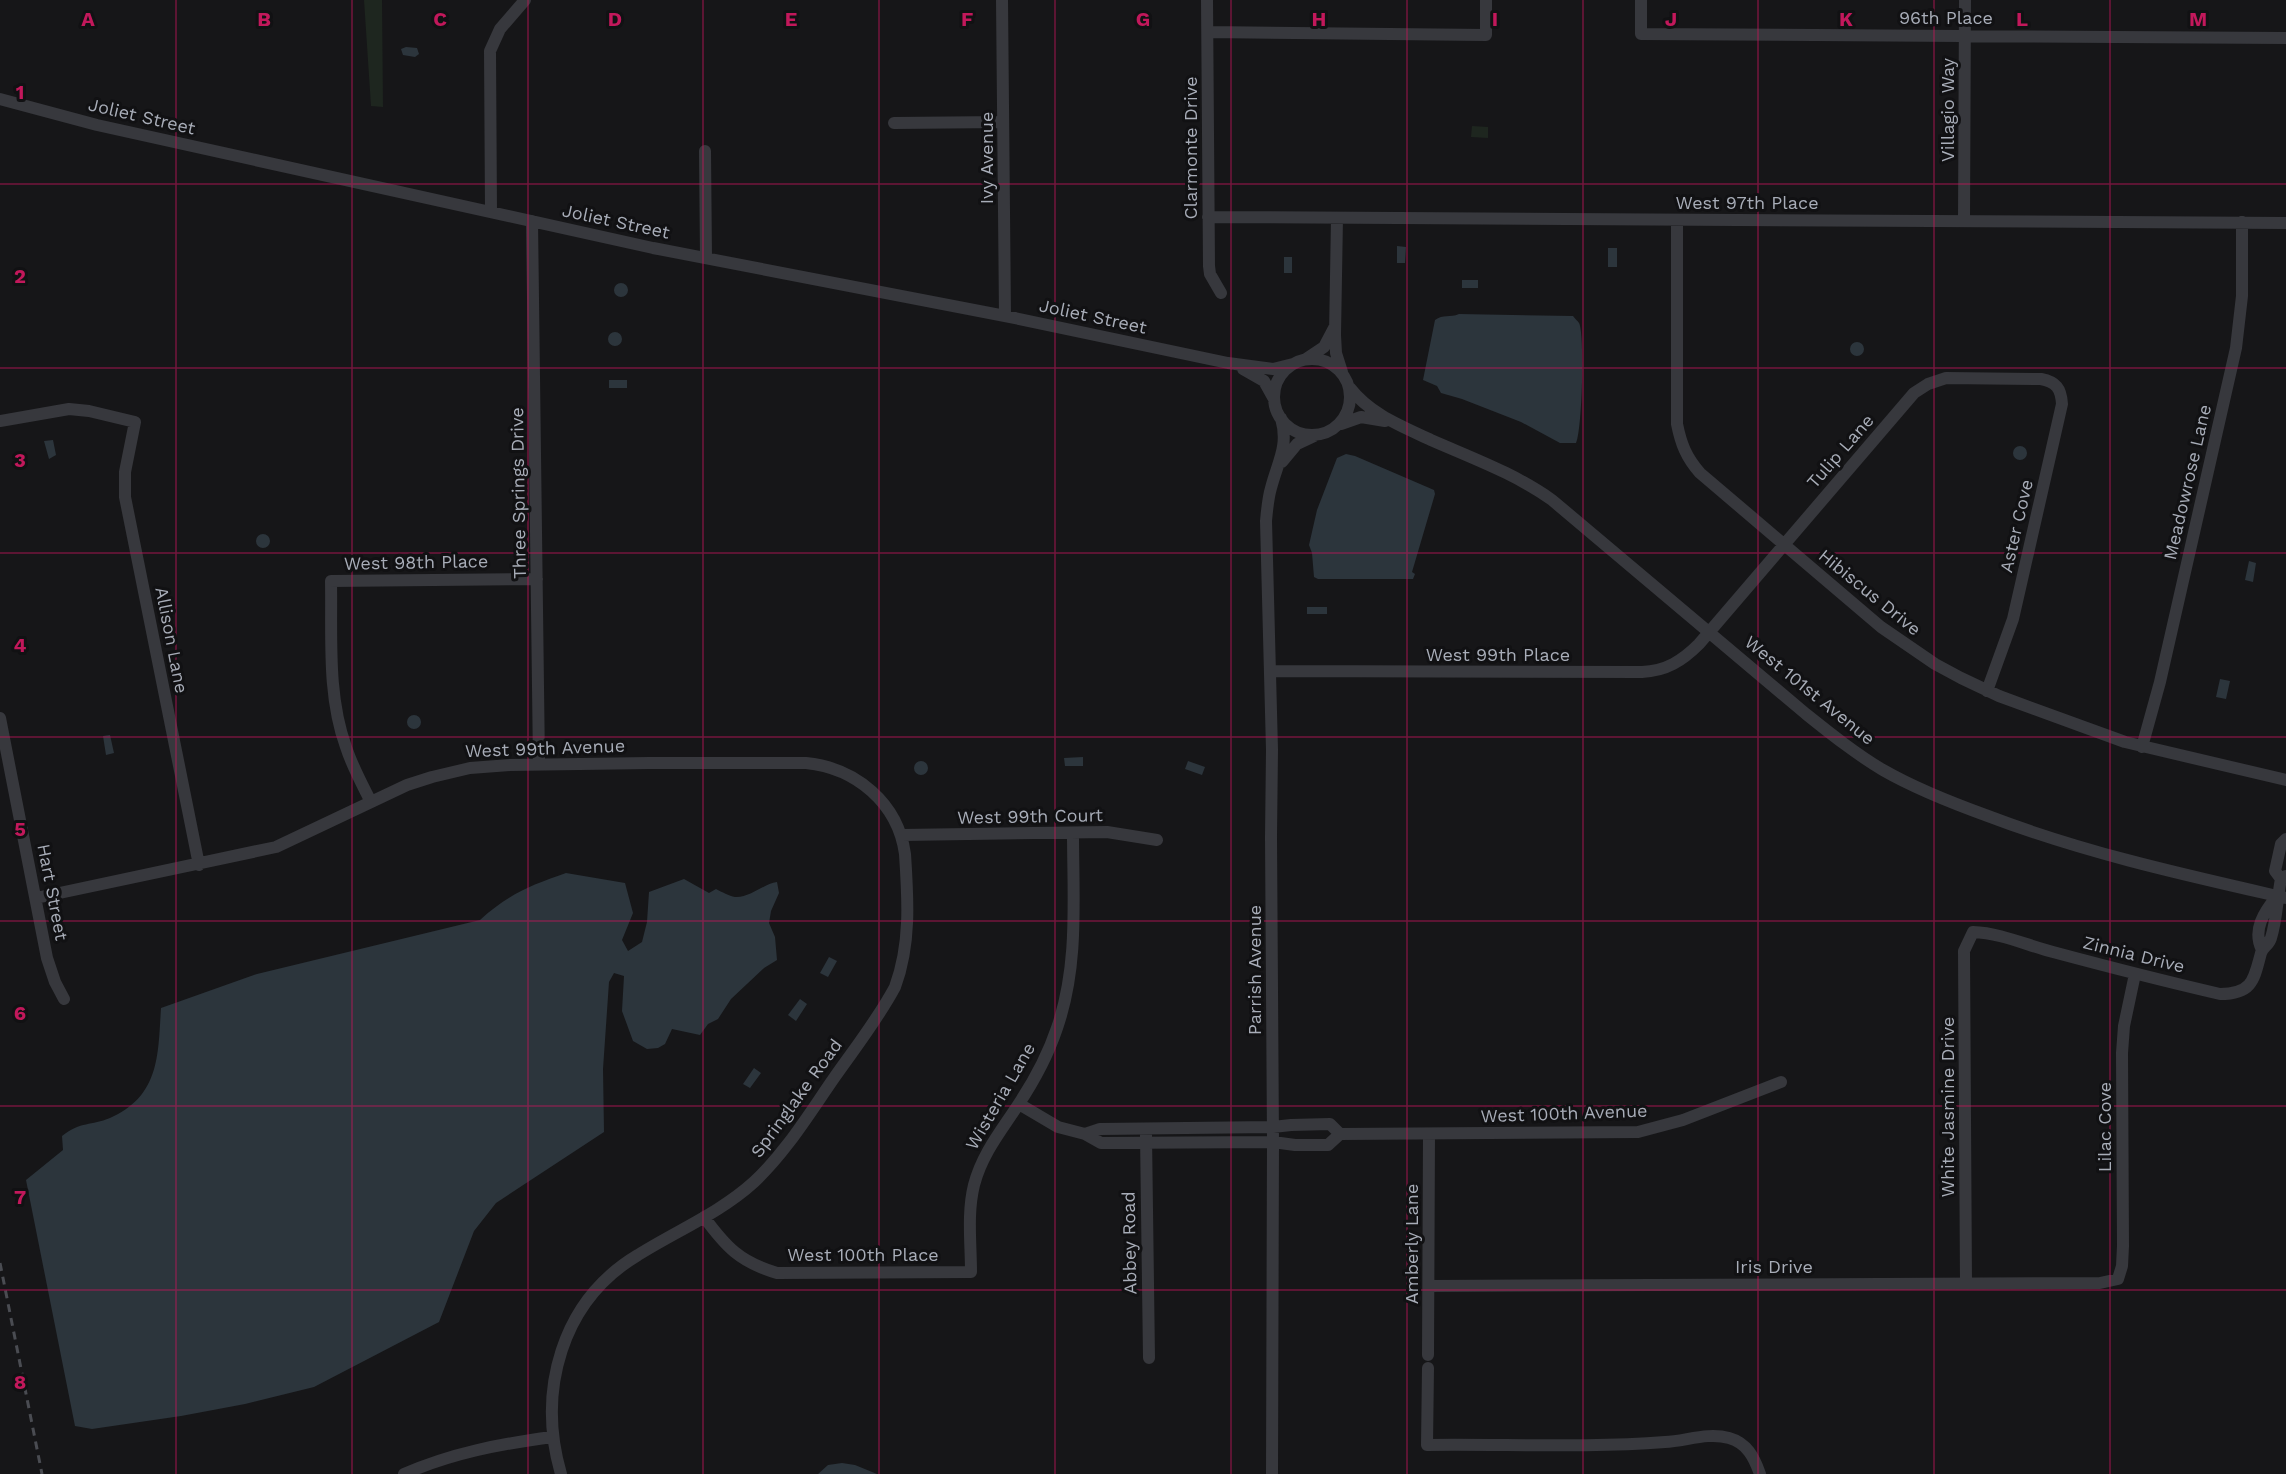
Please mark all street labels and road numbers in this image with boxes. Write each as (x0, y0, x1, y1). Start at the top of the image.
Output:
street label: 96th Place (1899, 7, 1993, 28)
street label: Villagio Way (1937, 57, 1958, 162)
street label: Clarmonte Drive (1180, 76, 1201, 220)
street label: Joliet Street (86, 93, 198, 139)
street label: Ivy Avenue (976, 112, 997, 204)
street label: West 97th Place (1675, 192, 1819, 213)
street label: Joliet Street (560, 199, 672, 243)
street label: Joliet Street (1037, 294, 1149, 338)
street label: Meadowrose Lane (2159, 402, 2215, 562)
street label: Three Springs Drive (506, 407, 530, 579)
street label: Tulip Lane (1802, 410, 1878, 492)
street label: Aster Cove (1995, 477, 2037, 575)
street label: Hibiscus Drive (1815, 544, 1925, 640)
street label: West 98th Place (344, 550, 488, 574)
street label: Allison Lane (151, 585, 193, 695)
street label: West 101st Avenue (1741, 631, 1879, 749)
street label: West 99th Place (1426, 644, 1570, 665)
street label: West 99th Avenue (465, 735, 625, 761)
street label: West 99th Court (957, 804, 1104, 828)
street label: Hart Street (33, 842, 73, 943)
street label: Parrish Avenue (1244, 905, 1265, 1035)
street label: Zinnia Drive (2081, 931, 2187, 977)
street label: White Jasmine Drive (1937, 1017, 1958, 1197)
street label: Springlake Road (746, 1035, 846, 1161)
street label: Wisteria Lane (961, 1039, 1039, 1153)
street label: Lilac Cove (2094, 1082, 2115, 1172)
street label: West 100th Avenue (1480, 1100, 1648, 1126)
street label: Amberly Lane (1401, 1184, 1422, 1304)
street label: Abbey Road (1118, 1191, 1140, 1295)
street label: West 100th Place (787, 1244, 939, 1265)
street label: Iris Drive (1735, 1256, 1813, 1277)

